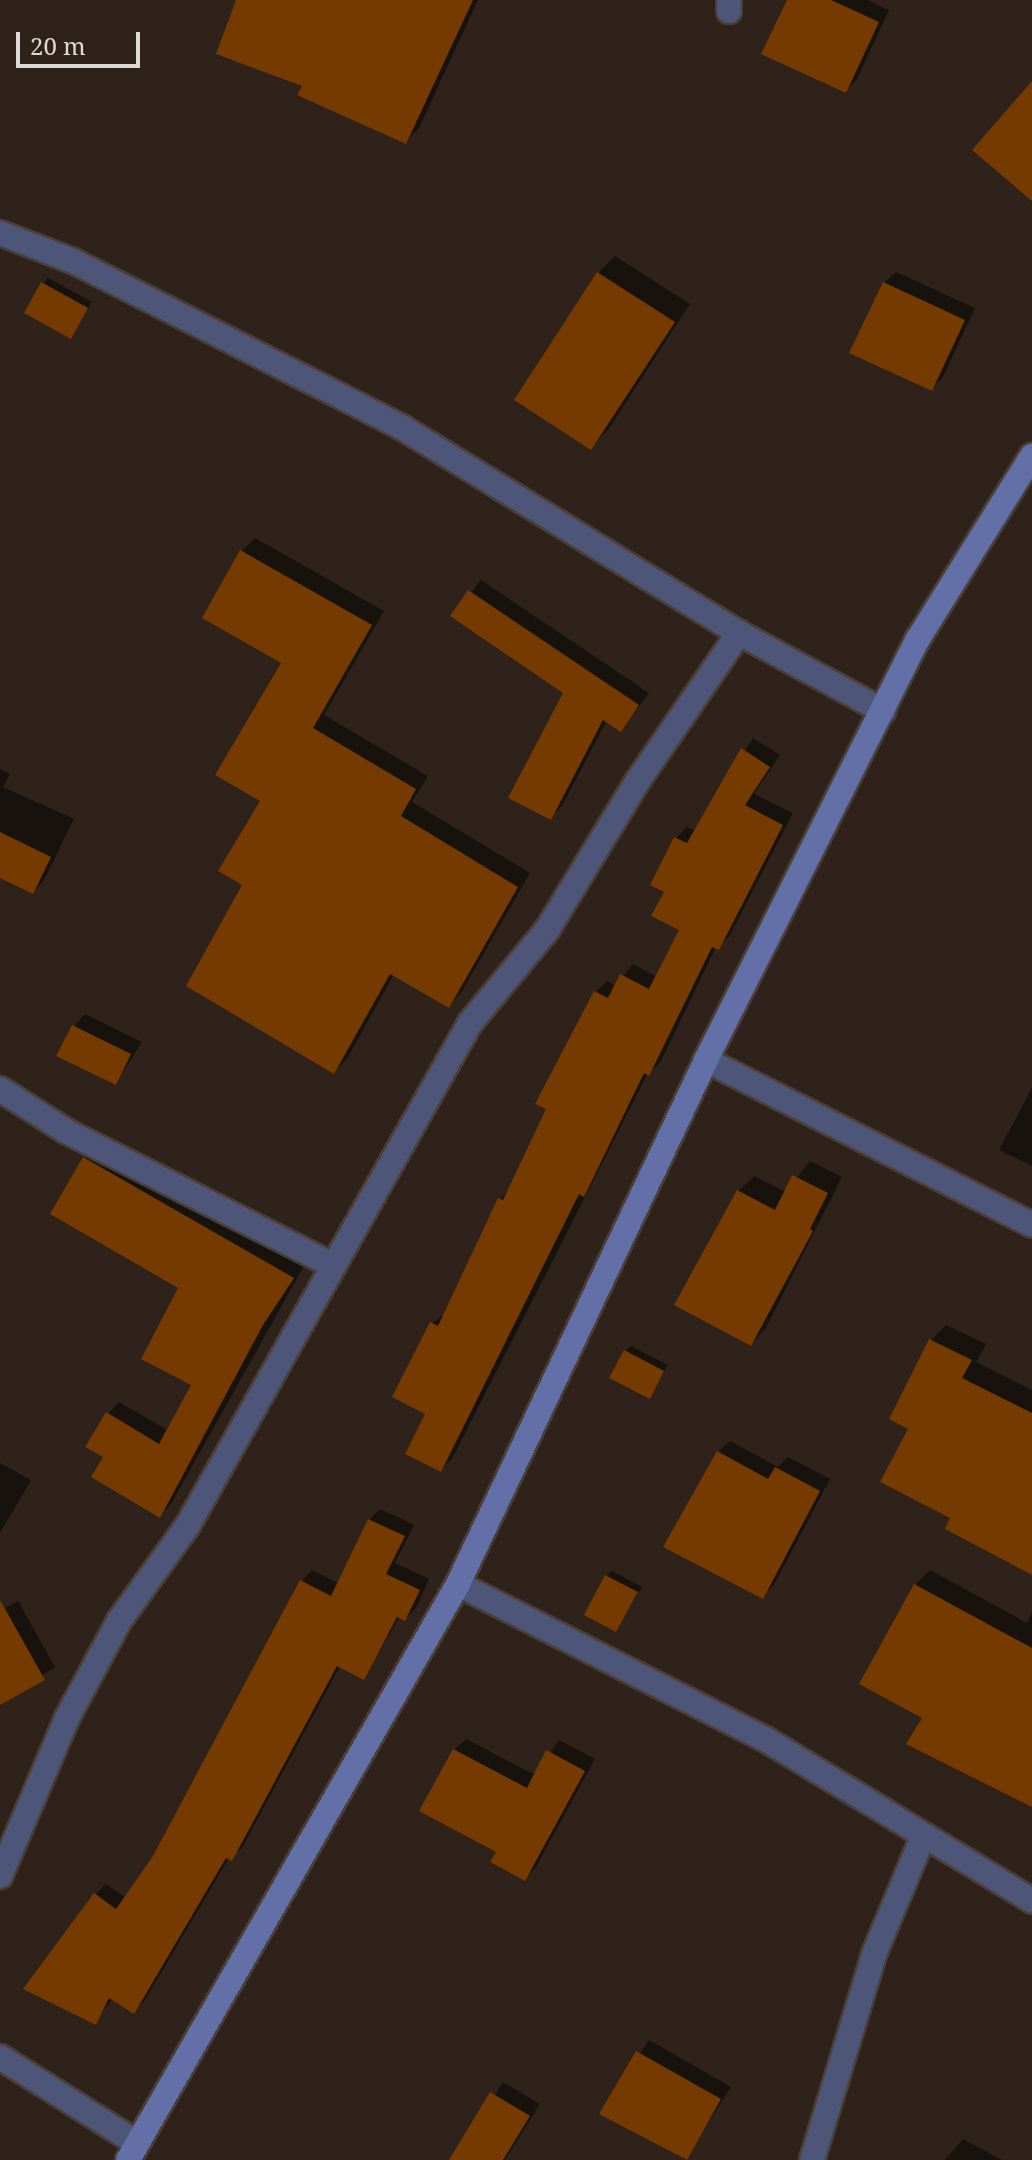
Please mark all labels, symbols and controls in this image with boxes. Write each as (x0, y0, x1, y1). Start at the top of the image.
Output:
scale bar (20, 16, 144, 66)
text: 20 m (30, 29, 86, 62)

